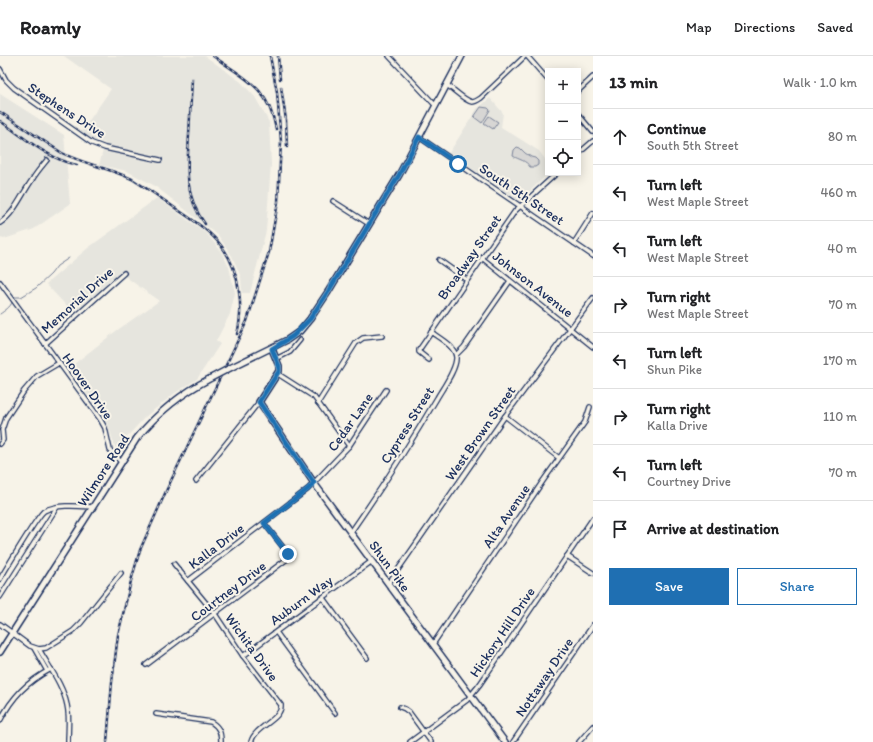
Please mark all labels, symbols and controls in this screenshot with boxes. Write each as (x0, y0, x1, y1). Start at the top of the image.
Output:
text: Roamly (20, 16, 81, 39)
text: Map (686, 19, 712, 36)
text: Directions (734, 19, 795, 36)
text: Saved (817, 19, 853, 36)
map controls (545, 68, 581, 176)
button: + (545, 68, 581, 104)
text: 13 min (609, 72, 658, 92)
text: Walk · 1.0 km (783, 75, 857, 90)
street label: Stephens Drive (25, 79, 109, 142)
button: − (545, 104, 581, 140)
text: Continue (647, 120, 706, 138)
icon: ahead (609, 126, 631, 148)
text: 80 m (828, 129, 857, 144)
text: South 5th Street (647, 138, 739, 153)
button: locate (545, 140, 581, 176)
route start (449, 155, 467, 173)
street label: South 5th Street (476, 160, 567, 229)
text: Turn left (647, 176, 702, 194)
icon: left (609, 182, 631, 204)
text: 460 m (820, 185, 857, 200)
text: West Maple Street (647, 194, 749, 209)
street label: Broadway Street (434, 211, 505, 303)
text: Turn left (647, 232, 702, 250)
icon: left (609, 238, 631, 260)
text: 40 m (827, 241, 857, 256)
street label: Johnson Avenue (489, 248, 577, 321)
text: West Maple Street (647, 250, 749, 265)
street label: Memorial Drive (38, 263, 117, 337)
text: Turn right (647, 288, 711, 306)
icon: right (609, 294, 631, 316)
text: 70 m (829, 297, 857, 312)
text: West Maple Street (647, 306, 749, 321)
text: Turn left (647, 344, 702, 362)
street label: Hoover Drive (58, 350, 117, 423)
icon: left (609, 350, 631, 372)
text: 170 m (823, 353, 857, 368)
text: Shun Pike (647, 362, 702, 377)
street label: West Brown Street (441, 383, 519, 484)
street label: Cypress Street (377, 384, 438, 467)
street label: Cedar Lane (324, 389, 377, 455)
text: Turn right (647, 400, 711, 418)
icon: right (609, 406, 631, 428)
text: 110 m (823, 409, 857, 424)
text: Kalla Drive (647, 418, 708, 433)
street label: Wilmore Road (74, 430, 133, 510)
text: Turn left (647, 456, 702, 474)
icon: left (609, 462, 631, 484)
text: 70 m (829, 465, 857, 480)
text: Courtney Drive (647, 474, 731, 489)
street label: Alta Avenue (479, 481, 534, 551)
icon: arrive (609, 518, 631, 540)
street label: Kalla Drive (185, 520, 248, 573)
text: Arrive at destination (647, 520, 779, 538)
street label: Shun Pike (365, 537, 414, 595)
route end (279, 545, 297, 563)
street label: Courtney Drive (187, 557, 270, 625)
button: Save (609, 568, 729, 605)
button: Share (737, 568, 857, 605)
street label: Auburn Way (266, 572, 336, 629)
street label: Hickory Hill Drive (466, 584, 539, 680)
street label: Wichita Drive (221, 610, 282, 685)
street label: Nottaway Drive (512, 634, 577, 720)

